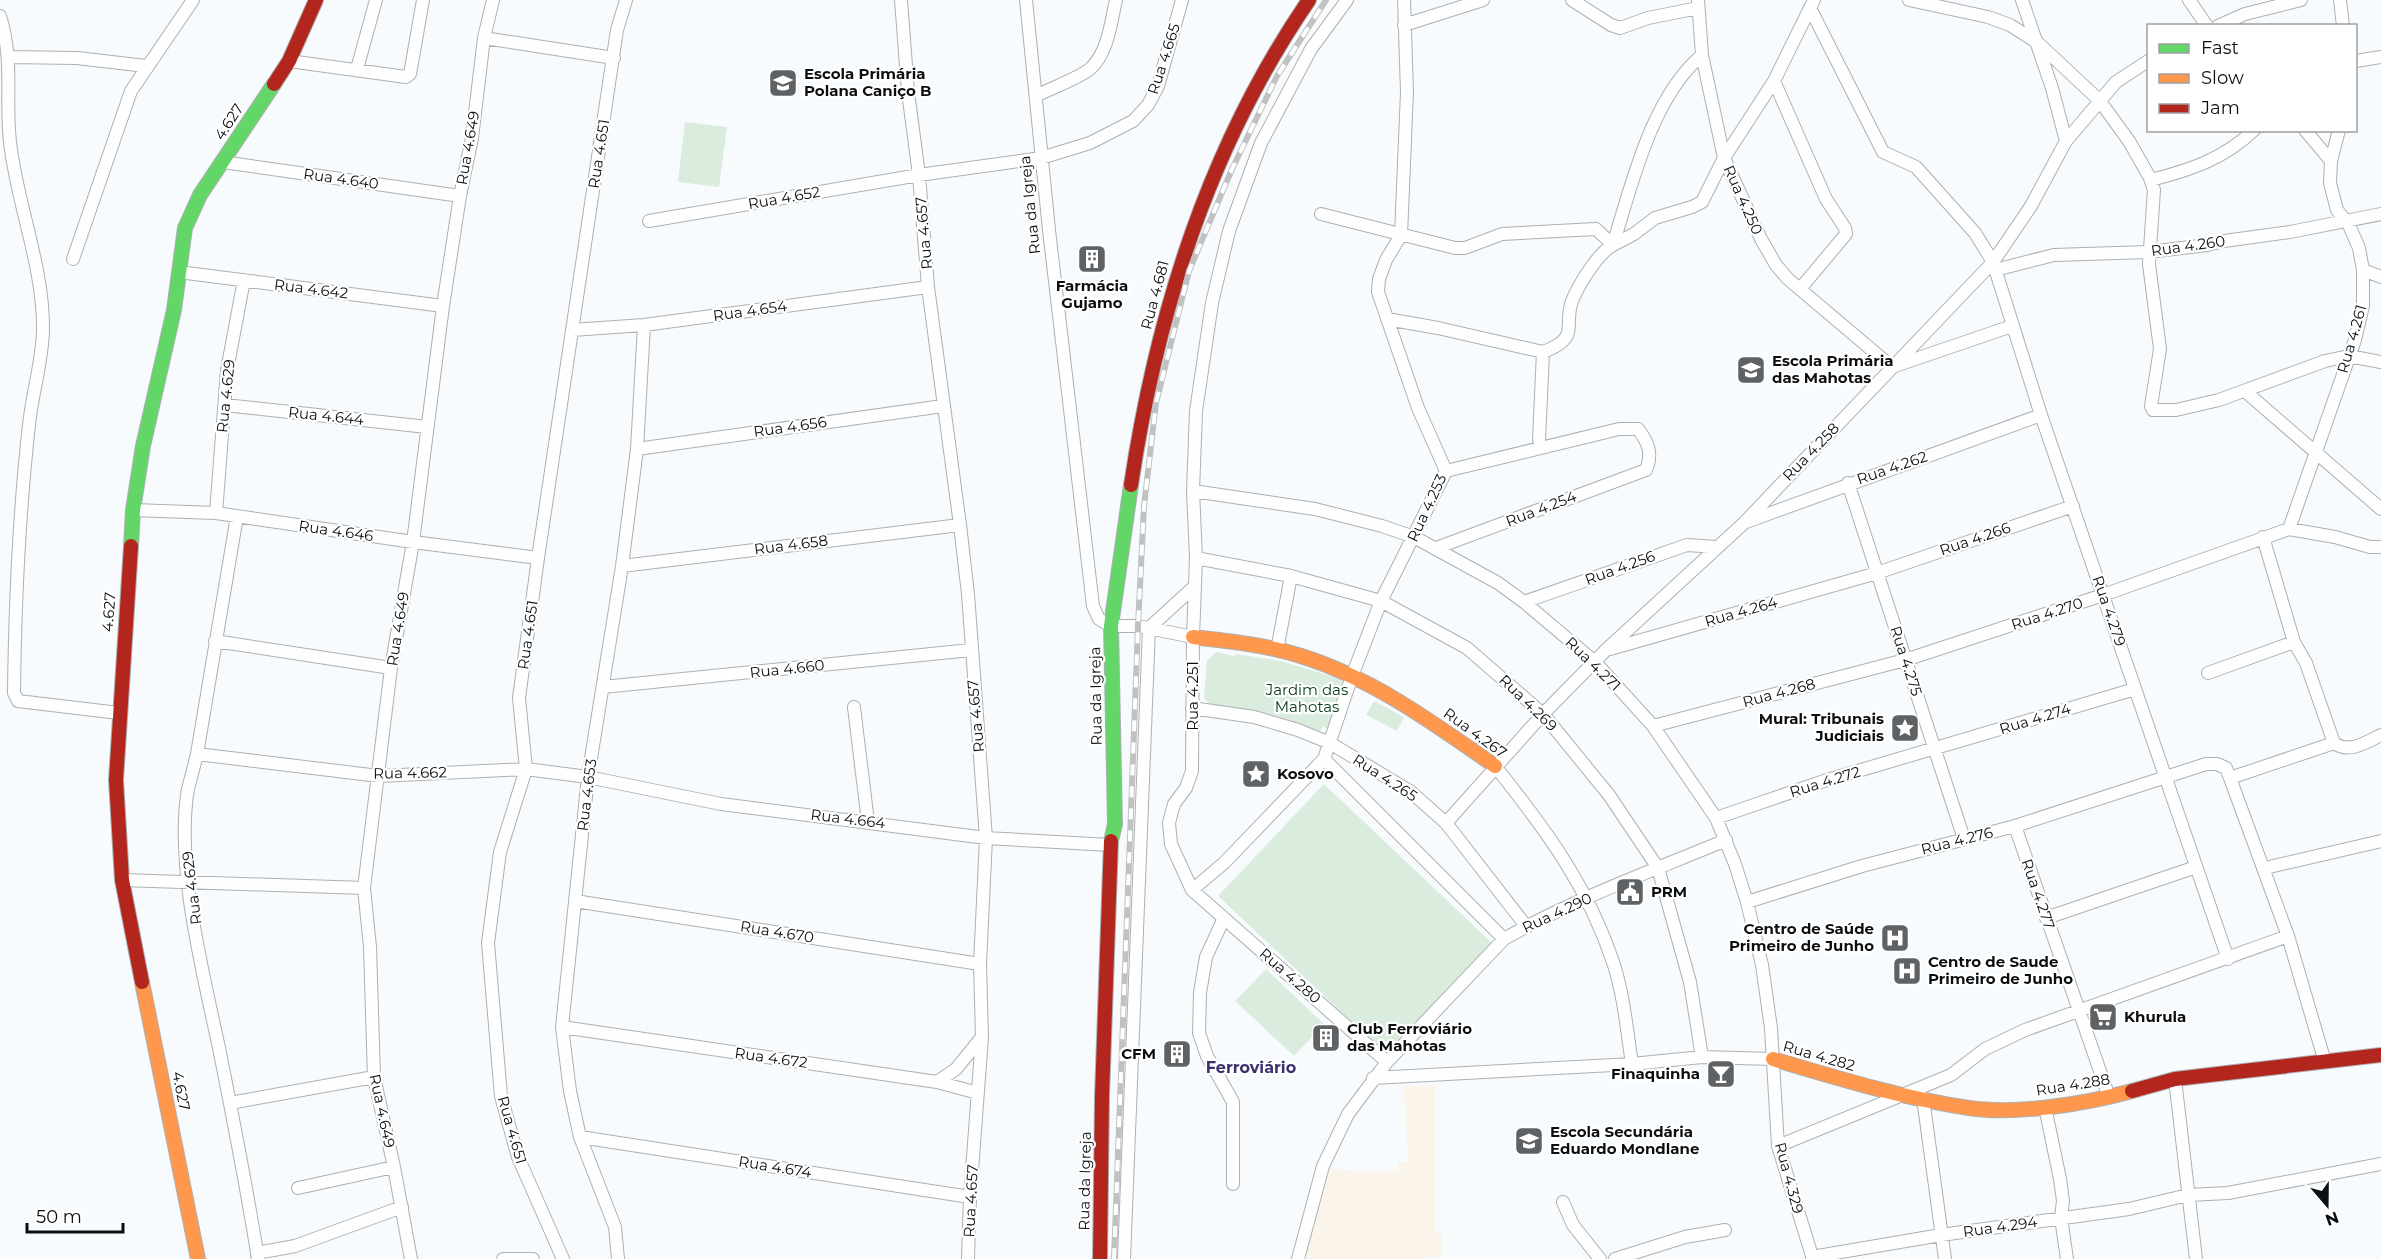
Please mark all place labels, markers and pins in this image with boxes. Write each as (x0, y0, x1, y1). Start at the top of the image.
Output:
place label: Escola Primária Polana Caniço B (804, 64, 932, 100)
school or university icon: Escola Primária Polana Caniço B (767, 67, 799, 99)
building icon: Farmácia Gujamo (1076, 243, 1108, 275)
place label: Farmácia Gujamo (1056, 276, 1128, 312)
place label: Escola Primária das Mahotas (1772, 351, 1894, 387)
school or university icon: Escola Primária das Mahotas (1735, 354, 1767, 386)
place label: Mural: Tribunais Judiciais (1759, 709, 1884, 745)
place icon: Mural: Tribunais Judiciais (1889, 712, 1921, 744)
place icon: Kosovo (1240, 758, 1272, 790)
place label: Kosovo (1277, 764, 1334, 783)
public building icon: PRM (1614, 876, 1646, 908)
place label: PRM (1651, 882, 1687, 901)
place label: Centro de Saúde Primeiro de Junho (1729, 919, 1874, 955)
hospital icon: Centro de Saúde Primeiro de Junho (1879, 922, 1911, 954)
place label: Centro de Saude Primeiro de Junho (1928, 952, 2073, 988)
hospital icon: Centro de Saude Primeiro de Junho (1891, 955, 1923, 987)
supermarket icon: Khurula (2087, 1001, 2119, 1033)
place label: Khurula (2124, 1007, 2186, 1026)
place label: Club Ferroviário das Mahotas (1347, 1019, 1472, 1055)
building icon: Club Ferroviário das Mahotas (1310, 1022, 1342, 1054)
building icon: CFM (1161, 1038, 1193, 1070)
place label: CFM (1121, 1044, 1156, 1063)
bar icon: Finaquinha (1705, 1058, 1737, 1090)
place label: Finaquinha (1611, 1064, 1700, 1083)
place label: Escola Secundária Eduardo Mondlane (1550, 1122, 1699, 1158)
school or university icon: Escola Secundária Eduardo Mondlane (1513, 1125, 1545, 1157)

